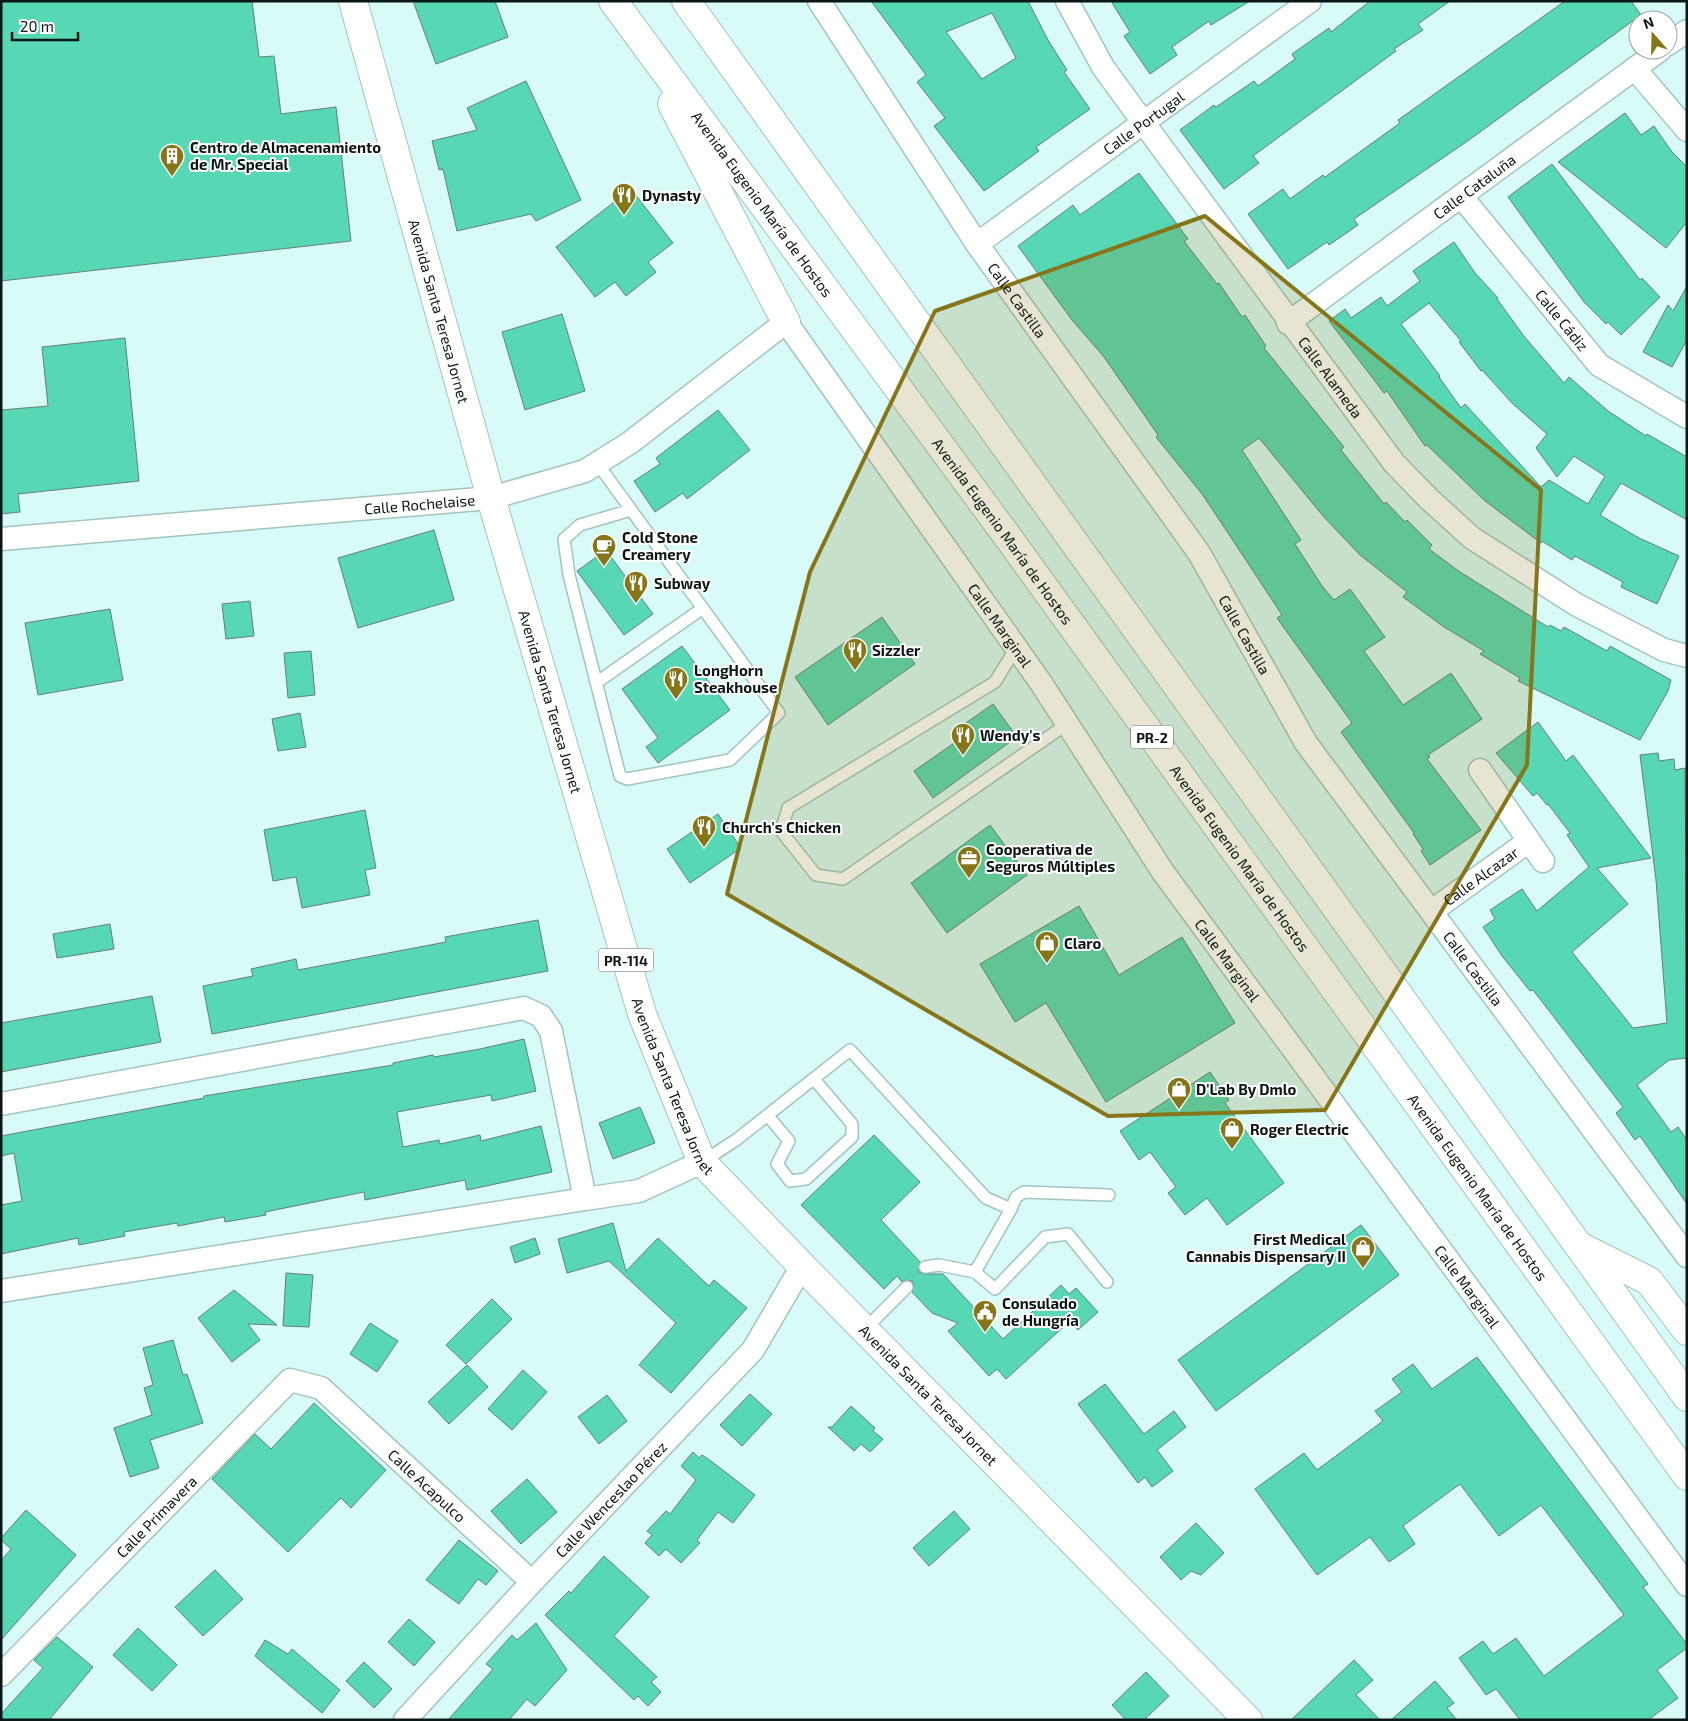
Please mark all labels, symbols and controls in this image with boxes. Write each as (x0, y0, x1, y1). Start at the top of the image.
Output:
scale bar (12, 10, 79, 42)
north arrow (1628, 10, 1678, 60)
text: N (1641, 13, 1656, 32)
text: 20 m (20, 17, 54, 35)
street label: Calle Portugal (1099, 87, 1188, 158)
street label: Avenida Eugenio María de Hostos (688, 107, 837, 300)
place label: Centro de Almacenamiento de Mr. Special (190, 138, 381, 173)
building icon: Centro de Almacenamiento de Mr. Special (159, 143, 185, 177)
street label: Calle Cataluña (1429, 150, 1519, 223)
restaurant icon: Dynasty (611, 182, 637, 216)
place label: Dynasty (642, 186, 701, 205)
street label: Avenida Santa Teresa Jornet (405, 217, 473, 406)
street label: Calle Castilla (984, 259, 1050, 341)
street label: Calle Cádiz (1532, 286, 1593, 354)
street label: Calle Alameda (1295, 333, 1367, 422)
street label: Avenida Eugenio María de Hostos (929, 434, 1077, 628)
street label: Calle Rochelaise (363, 490, 476, 518)
place label: Cold Stone Creamery (622, 528, 698, 564)
cafe icon: Cold Stone Creamery (591, 533, 617, 567)
restaurant icon: Subway (623, 570, 649, 604)
place label: Subway (654, 574, 711, 593)
street label: Calle Marginal (964, 580, 1036, 671)
street label: Calle Castilla (1215, 592, 1274, 677)
street label: Avenida Santa Teresa Jornet (515, 608, 586, 796)
restaurant icon: Sizzler (842, 637, 868, 671)
place label: Sizzler (872, 641, 921, 659)
place label: LongHorn Steakhouse (694, 661, 777, 696)
restaurant icon: LongHorn Steakhouse (663, 666, 689, 700)
restaurant icon: Wendy's (950, 722, 976, 756)
place label: Wendy's (980, 726, 1040, 745)
road number: PR-2 (1131, 726, 1173, 749)
street label: Avenida Eugenio María de Hostos (1166, 761, 1314, 955)
restaurant icon: Church's Chicken (691, 814, 717, 848)
place label: Church's Chicken (722, 818, 841, 836)
place label: Cooperativa de Seguros Múltiples (986, 840, 1115, 875)
street label: Calle Alcazar (1440, 843, 1522, 909)
office icon: Cooperativa de Seguros Múltiples (956, 845, 982, 879)
street label: Calle Marginal (1191, 915, 1264, 1005)
street label: Calle Castilla (1440, 927, 1507, 1009)
shop icon: Claro (1034, 930, 1060, 964)
place label: Claro (1064, 934, 1102, 952)
road number: PR-114 (598, 948, 654, 972)
street label: Avenida Santa Teresa Jornet (629, 996, 718, 1178)
shop icon: D'Lab By Dmlo (1166, 1076, 1192, 1110)
place label: D'Lab By Dmlo (1196, 1080, 1297, 1099)
street label: Avenida Eugenio María de Hostos (1404, 1090, 1552, 1284)
shop icon: Roger Electric (1219, 1116, 1245, 1150)
place label: Roger Electric (1250, 1120, 1349, 1138)
place label: First Medical Cannabis Dispensary II (1186, 1230, 1346, 1266)
shop icon: First Medical Cannabis Dispensary II (1350, 1235, 1376, 1269)
street label: Calle Marginal (1431, 1241, 1504, 1332)
place label: Consulado de Hungría (1002, 1294, 1079, 1329)
public building icon: Consulado de Hungría (972, 1299, 998, 1333)
street label: Avenida Santa Teresa Jornet (856, 1321, 1002, 1469)
street label: Calle Wenceslao Pérez (551, 1437, 670, 1561)
street label: Calle Acapulco (384, 1445, 470, 1526)
street label: Calle Primavera (112, 1472, 200, 1561)

